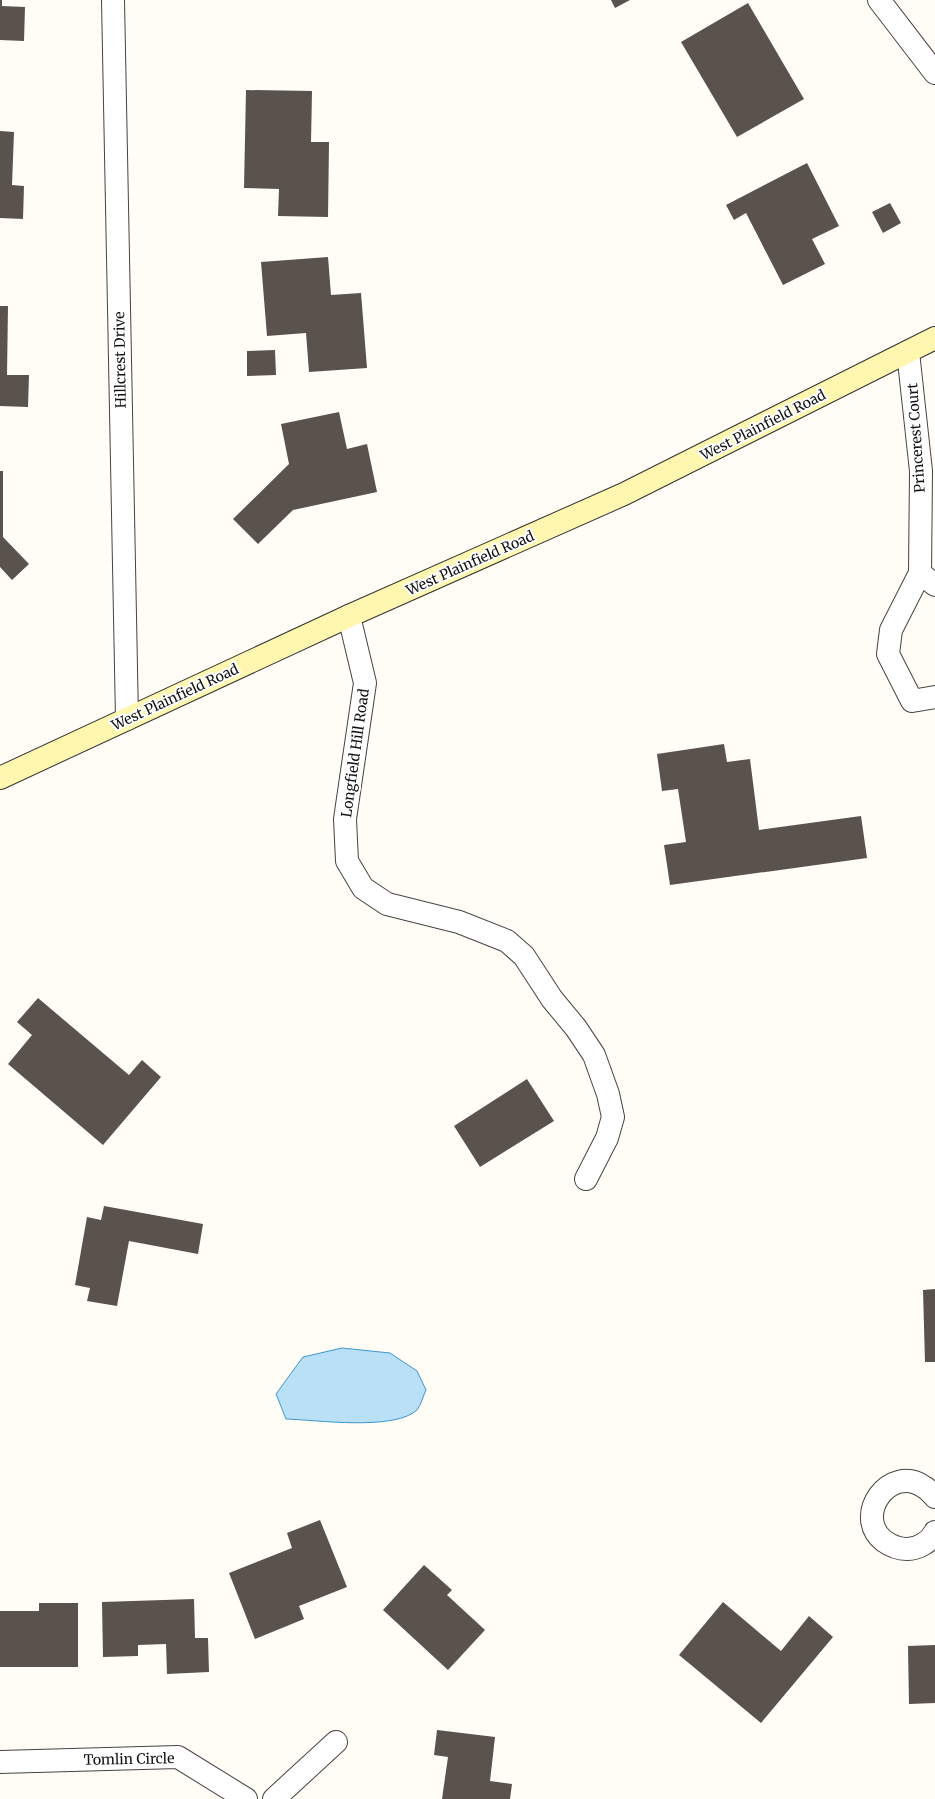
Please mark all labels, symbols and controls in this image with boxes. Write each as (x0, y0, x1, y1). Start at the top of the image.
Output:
street label: Hillcrest Drive (110, 311, 130, 409)
street label: Princerest Court (903, 382, 929, 493)
street label: West Plainfield Road (696, 385, 829, 465)
street label: West Plainfield Road (402, 526, 537, 600)
street label: West Plainfield Road (108, 659, 242, 735)
street label: Longfield Hill Road (337, 687, 373, 819)
street label: Tomlin Circle (83, 1749, 175, 1769)

